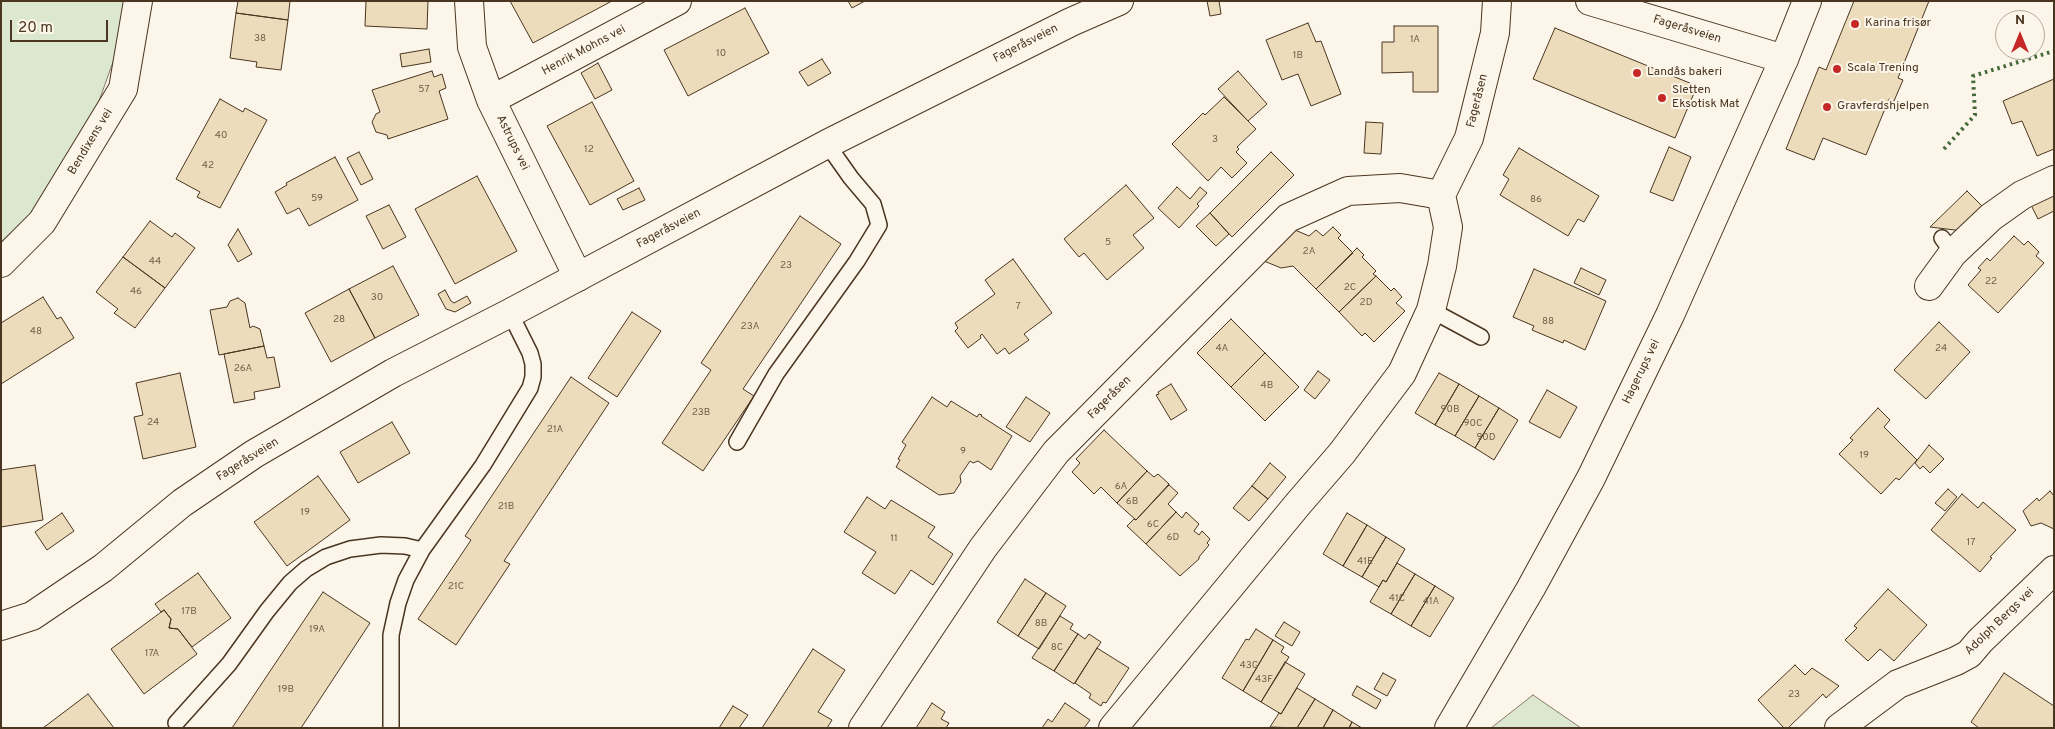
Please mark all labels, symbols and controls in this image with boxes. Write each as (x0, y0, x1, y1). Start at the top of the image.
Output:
scale bar (12, 10, 110, 42)
north arrow (1995, 10, 2045, 60)
text: N (2015, 12, 2025, 29)
street label: Fageråsveien (1651, 13, 1723, 47)
place label: Karina frisør (1865, 17, 1931, 31)
marker: Karina frisør (1849, 18, 1861, 30)
text: 20 m (18, 19, 53, 38)
street label: Fageråsveien (991, 22, 1061, 66)
street label: Henrik Mohns vei (540, 23, 628, 79)
house number: 38 (254, 33, 266, 45)
house number: 1A (1410, 34, 1420, 46)
house number: 10 (716, 48, 726, 60)
house number: 1B (1293, 50, 1303, 62)
place label: Scala Trening (1847, 62, 1919, 76)
marker: Scala Trening (1831, 63, 1843, 75)
place label: Landås bakeri (1647, 66, 1722, 80)
marker: Landås bakeri (1631, 67, 1643, 79)
street label: Fageråsen (1464, 73, 1492, 129)
house number: 57 (418, 84, 430, 96)
place label: Sletten Eksotisk Mat (1672, 84, 1740, 112)
marker: Sletten Eksotisk Mat (1656, 92, 1668, 104)
place label: Gravferdshjelpen (1837, 100, 1929, 114)
marker: Gravferdshjelpen (1821, 101, 1833, 113)
street label: Bendixens vei (66, 106, 116, 178)
street label: Astrups vei (492, 113, 532, 173)
house number: 40 (215, 130, 227, 142)
house number: 3 (1212, 134, 1218, 146)
house number: 12 (584, 144, 594, 156)
house number: 42 (202, 160, 214, 172)
house number: 59 (311, 193, 323, 205)
house number: 86 (1530, 194, 1542, 206)
street label: Fageråsveien (634, 206, 704, 252)
house number: 5 (1105, 237, 1111, 249)
house number: 2A (1303, 246, 1315, 258)
house number: 44 (149, 256, 161, 268)
house number: 23 (780, 260, 792, 272)
house number: 22 (1985, 276, 1997, 288)
house number: 2C (1344, 282, 1356, 294)
house number: 46 (130, 286, 142, 298)
house number: 30 (371, 292, 383, 304)
house number: 2D (1360, 297, 1372, 309)
house number: 7 (1015, 301, 1021, 313)
house number: 28 (333, 314, 345, 326)
house number: 88 (1542, 316, 1554, 328)
house number: 23A (741, 321, 759, 333)
house number: 48 (30, 326, 42, 338)
street label: Hagerups vei (1620, 337, 1664, 407)
house number: 4A (1216, 343, 1228, 355)
house number: 24 (1935, 343, 1947, 355)
house number: 26A (234, 363, 252, 375)
street label: Fageråsen (1085, 373, 1135, 423)
house number: 4B (1261, 380, 1273, 392)
house number: 90B (1441, 404, 1459, 416)
house number: 23B (692, 407, 710, 419)
house number: 24 (147, 417, 159, 429)
house number: 90C (1464, 418, 1482, 430)
house number: 21A (547, 424, 563, 436)
house number: 90D (1476, 432, 1496, 444)
street label: Fageråsveien (214, 435, 282, 485)
house number: 9 (960, 446, 966, 458)
house number: 19 (1859, 450, 1869, 462)
house number: 6A (1115, 481, 1127, 493)
house number: 6B (1126, 496, 1138, 508)
house number: 21B (498, 501, 514, 513)
house number: 19 (300, 507, 310, 519)
house number: 6C (1147, 519, 1159, 531)
house number: 6D (1167, 532, 1179, 544)
house number: 11 (890, 533, 898, 545)
house number: 17 (1967, 537, 1975, 549)
house number: 41E (1357, 556, 1373, 568)
house number: 21C (448, 581, 464, 593)
street label: Adolph Bergs vei (1962, 585, 2038, 659)
house number: 41C (1389, 593, 1405, 605)
house number: 41A (1423, 596, 1439, 608)
house number: 17B (181, 606, 197, 618)
house number: 8B (1035, 618, 1047, 630)
house number: 19A (309, 624, 325, 636)
house number: 8C (1051, 642, 1063, 654)
house number: 17A (145, 648, 159, 660)
house number: 43G (1239, 660, 1259, 672)
house number: 43F (1255, 674, 1273, 686)
house number: 19B (278, 684, 294, 696)
house number: 23 (1788, 689, 1800, 701)

